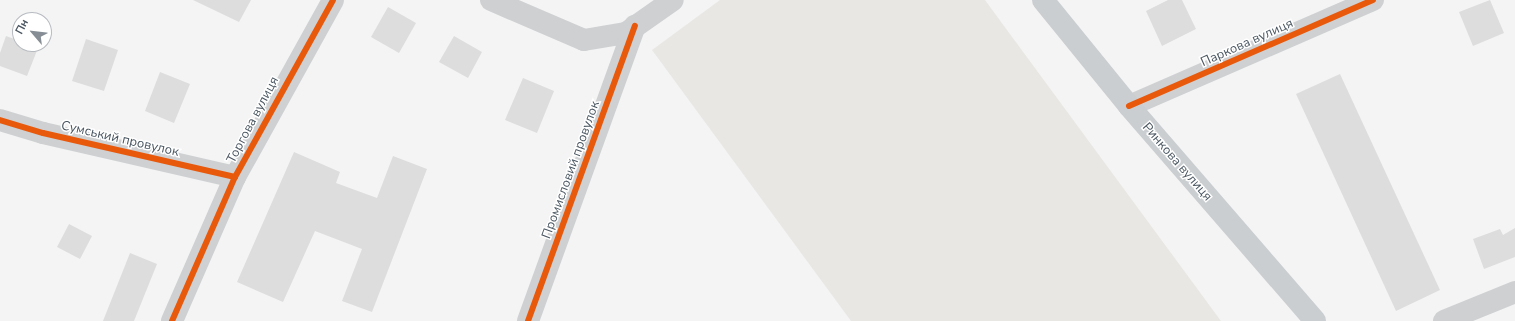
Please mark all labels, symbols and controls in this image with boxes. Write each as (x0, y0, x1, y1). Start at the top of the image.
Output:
north arrow (12, 12, 52, 52)
text: Пн (12, 16, 32, 37)
street label: Паркова вулиця (1198, 16, 1296, 70)
street label: Торгова вулиця (224, 74, 282, 166)
street label: Промисловий провулок (539, 99, 603, 241)
street label: Сумський провулок (60, 118, 180, 160)
street label: Ринкова вулиця (1139, 120, 1215, 204)

